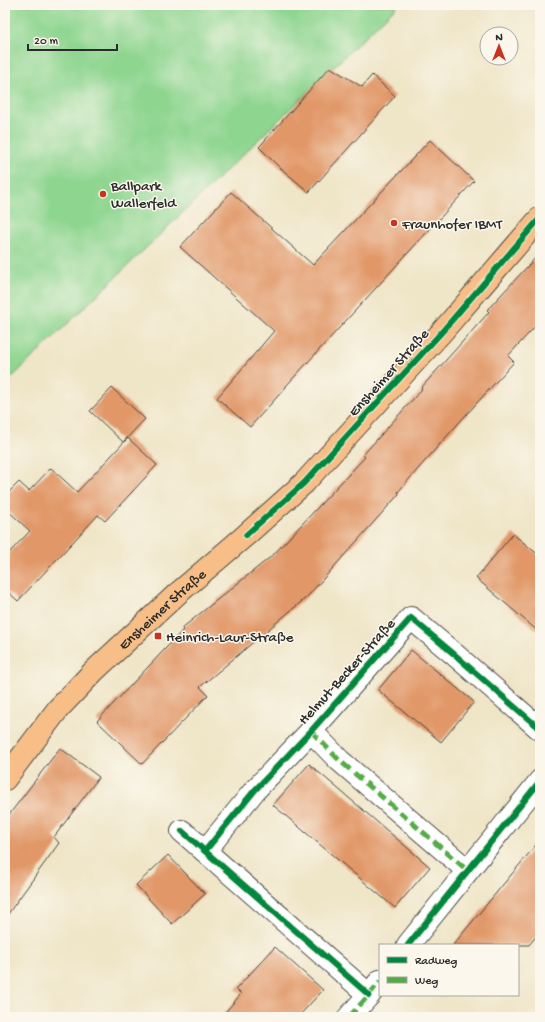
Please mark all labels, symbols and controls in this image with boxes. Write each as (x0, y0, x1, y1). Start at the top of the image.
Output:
scale bar (28, 26, 117, 52)
north arrow (479, 26, 519, 66)
text: N (495, 32, 503, 44)
text: 20 m (34, 35, 59, 49)
place label: Ballpark Wallerfeld (110, 178, 177, 213)
marker: Ballpark Wallerfeld (98, 189, 108, 199)
place label: Fraunhofer IBMT (401, 216, 503, 234)
marker: Fraunhofer IBMT (389, 218, 399, 228)
street label: Ensheimer Straße (345, 326, 434, 421)
street label: Ensheimer Straße (116, 566, 211, 655)
street label: Helmut-Becker-Straße (295, 615, 400, 729)
place label: Heinrich-Laur-Straße (166, 629, 294, 647)
marker: Heinrich-Laur-Straße (153, 631, 163, 641)
legend (379, 944, 519, 996)
text: Radweg (415, 955, 457, 969)
text: Weg (415, 975, 438, 989)

